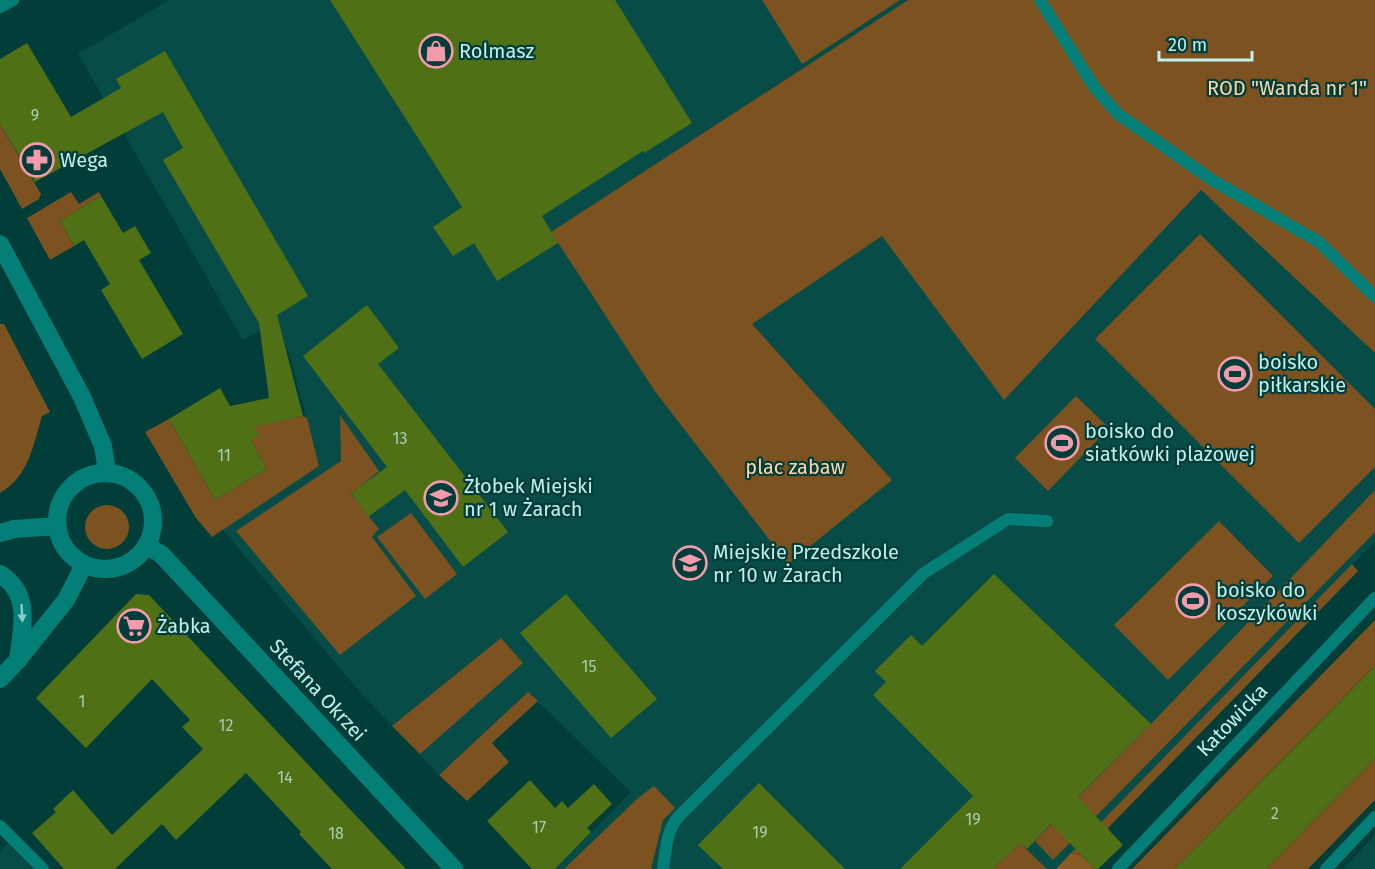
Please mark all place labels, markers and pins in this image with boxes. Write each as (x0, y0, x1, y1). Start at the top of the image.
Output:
shop icon: Rolmasz (418, 33, 454, 69)
place label: Rolmasz (459, 39, 534, 63)
pharmacy icon: Wega (19, 142, 55, 178)
place label: Wega (60, 148, 108, 172)
place label: boisko piłkarskie (1258, 350, 1346, 397)
sports icon: boisko piłkarskie (1217, 356, 1253, 392)
place label: boisko do siatkówki plażowej (1085, 419, 1255, 466)
sports icon: boisko do siatkówki plażowej (1044, 425, 1080, 461)
place label: Żłobek Miejski nr 1 w Żarach (464, 474, 593, 521)
school or university icon: Żłobek Miejski nr 1 w Żarach (423, 480, 459, 516)
place label: Miejskie Przedszkole nr 10 w Żarach (713, 540, 899, 587)
school or university icon: Miejskie Przedszkole nr 10 w Żarach (672, 545, 708, 581)
place label: boisko do koszykówki (1216, 578, 1318, 625)
sports icon: boisko do koszykówki (1175, 583, 1211, 619)
supermarket icon: Żabka (116, 608, 152, 644)
place label: Żabka (157, 614, 211, 638)

